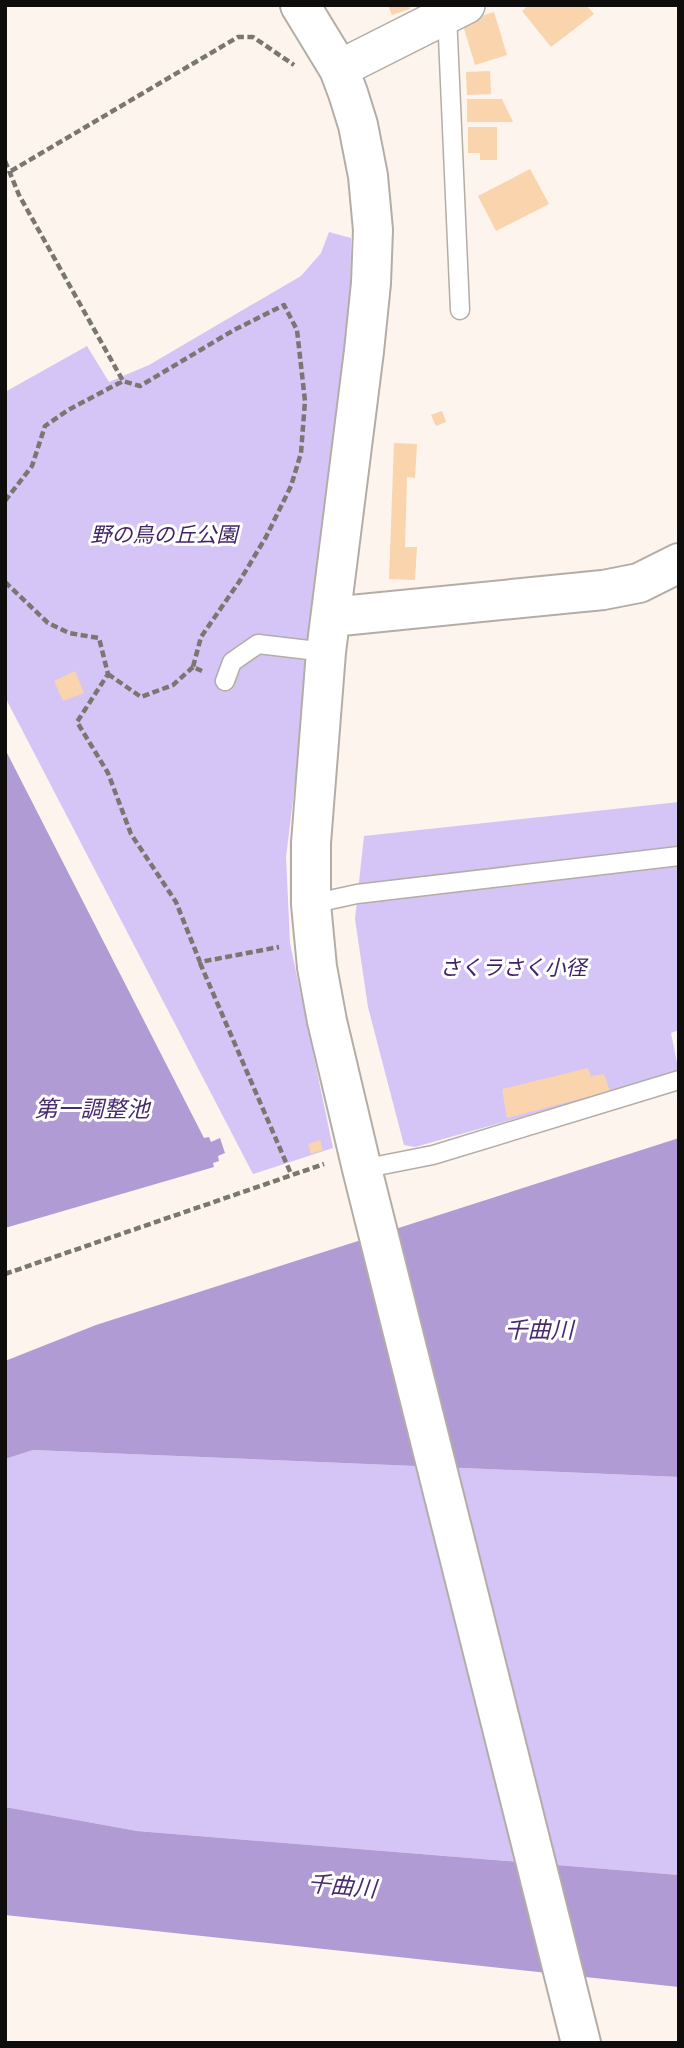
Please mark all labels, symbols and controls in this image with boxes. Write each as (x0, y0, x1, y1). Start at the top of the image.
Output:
park label: 野の鳥の丘公園 (91, 523, 240, 547)
park label: さくラさく小径 (440, 956, 589, 980)
water label: 第一調整池 (35, 1096, 152, 1123)
water label: 千曲川 (505, 1317, 577, 1344)
water label: 千曲川 (306, 1870, 380, 1903)

